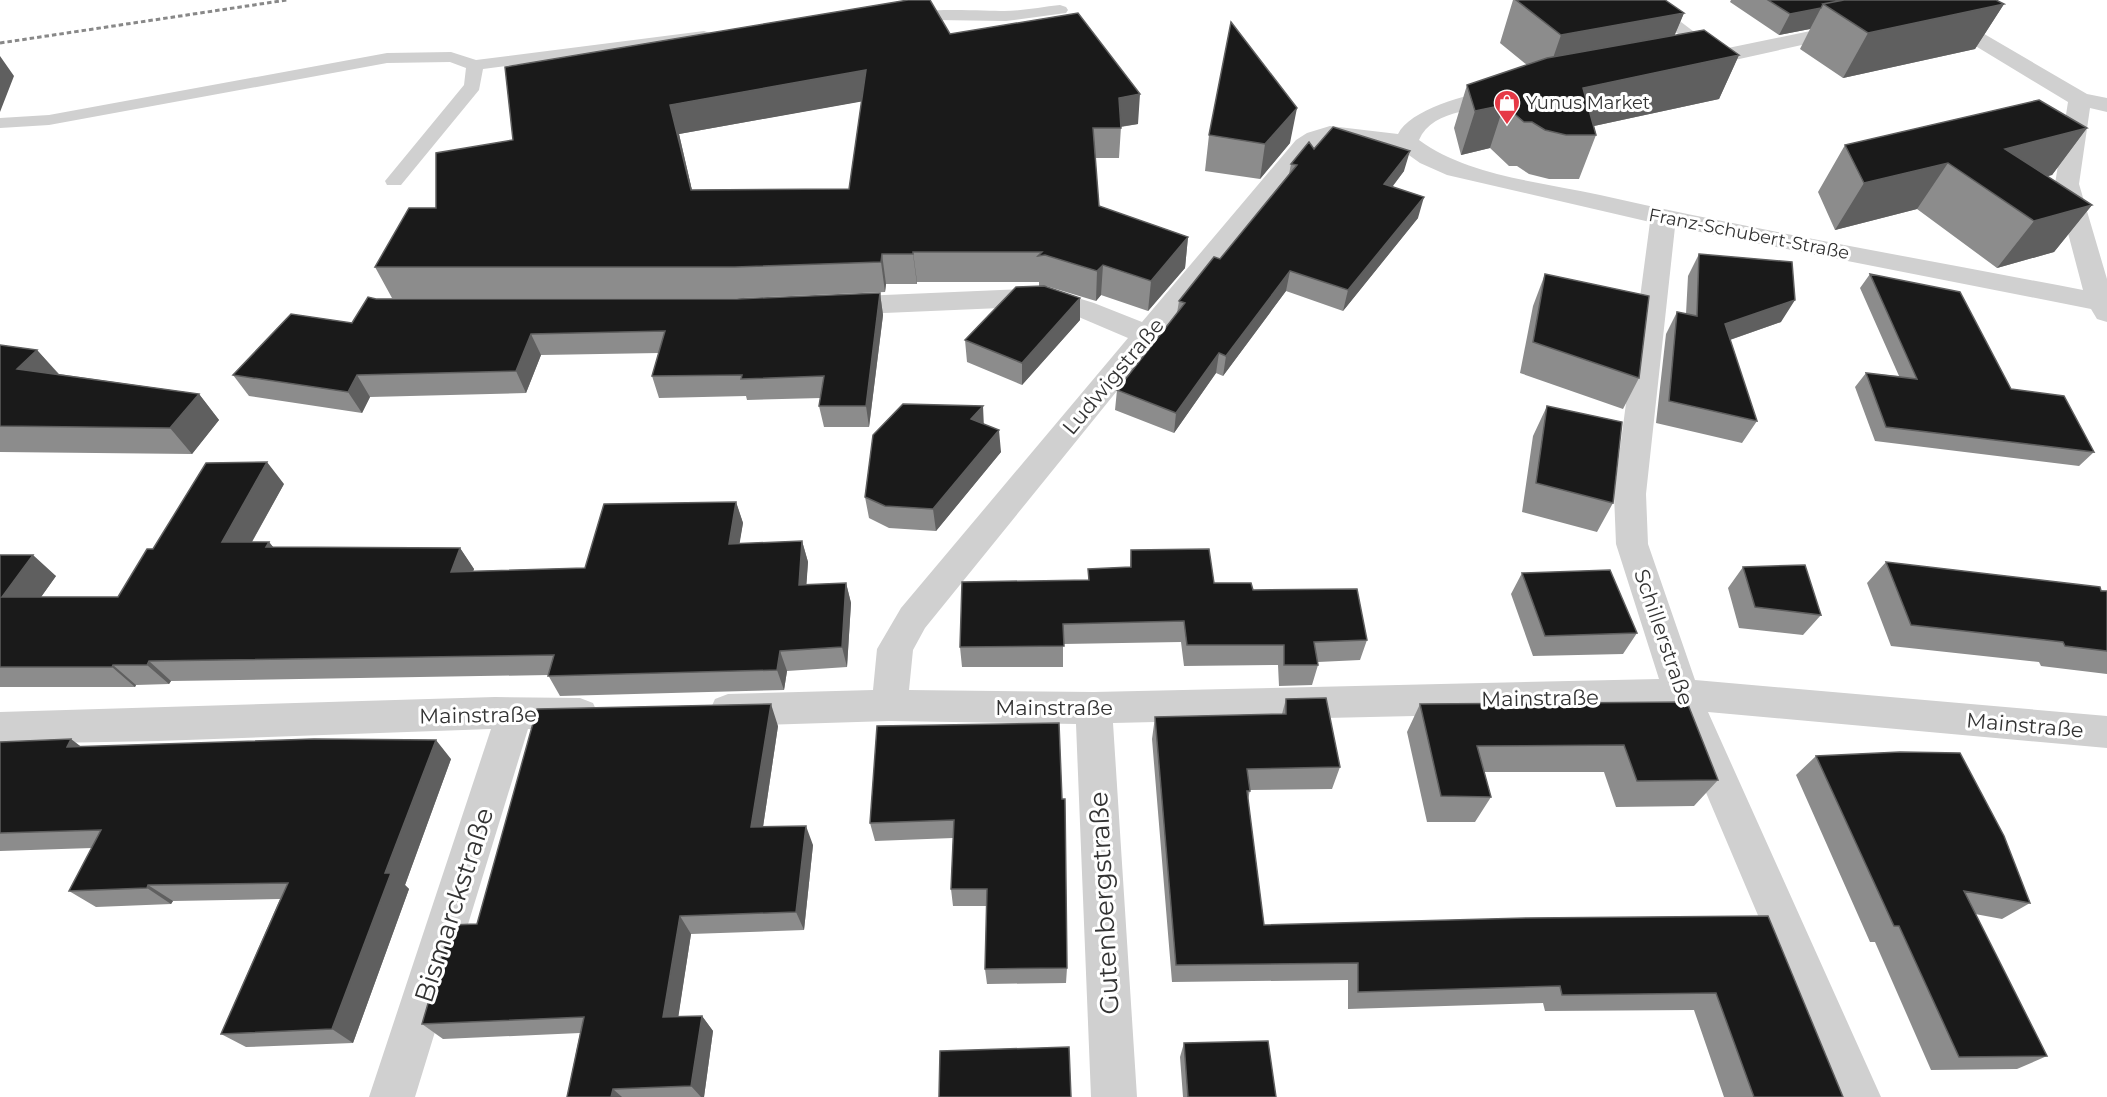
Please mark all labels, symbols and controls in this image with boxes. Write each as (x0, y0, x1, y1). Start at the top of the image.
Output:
shop icon: Yunus Market (1492, 88, 1522, 126)
place label: Yunus Market (1526, 92, 1650, 114)
street label: Franz-Schubert-Straße (1647, 204, 1851, 264)
street label: Ludwigstraße (1057, 313, 1169, 439)
street label: Schillerstraße (1629, 566, 1699, 708)
street label: Mainstraße (1481, 684, 1599, 712)
street label: Mainstraße (995, 695, 1113, 720)
street label: Mainstraße (419, 701, 537, 729)
street label: Mainstraße (1965, 707, 2085, 743)
street label: Gutenbergstraße (1082, 791, 1126, 1015)
street label: Bismarckstraße (407, 804, 501, 1006)

